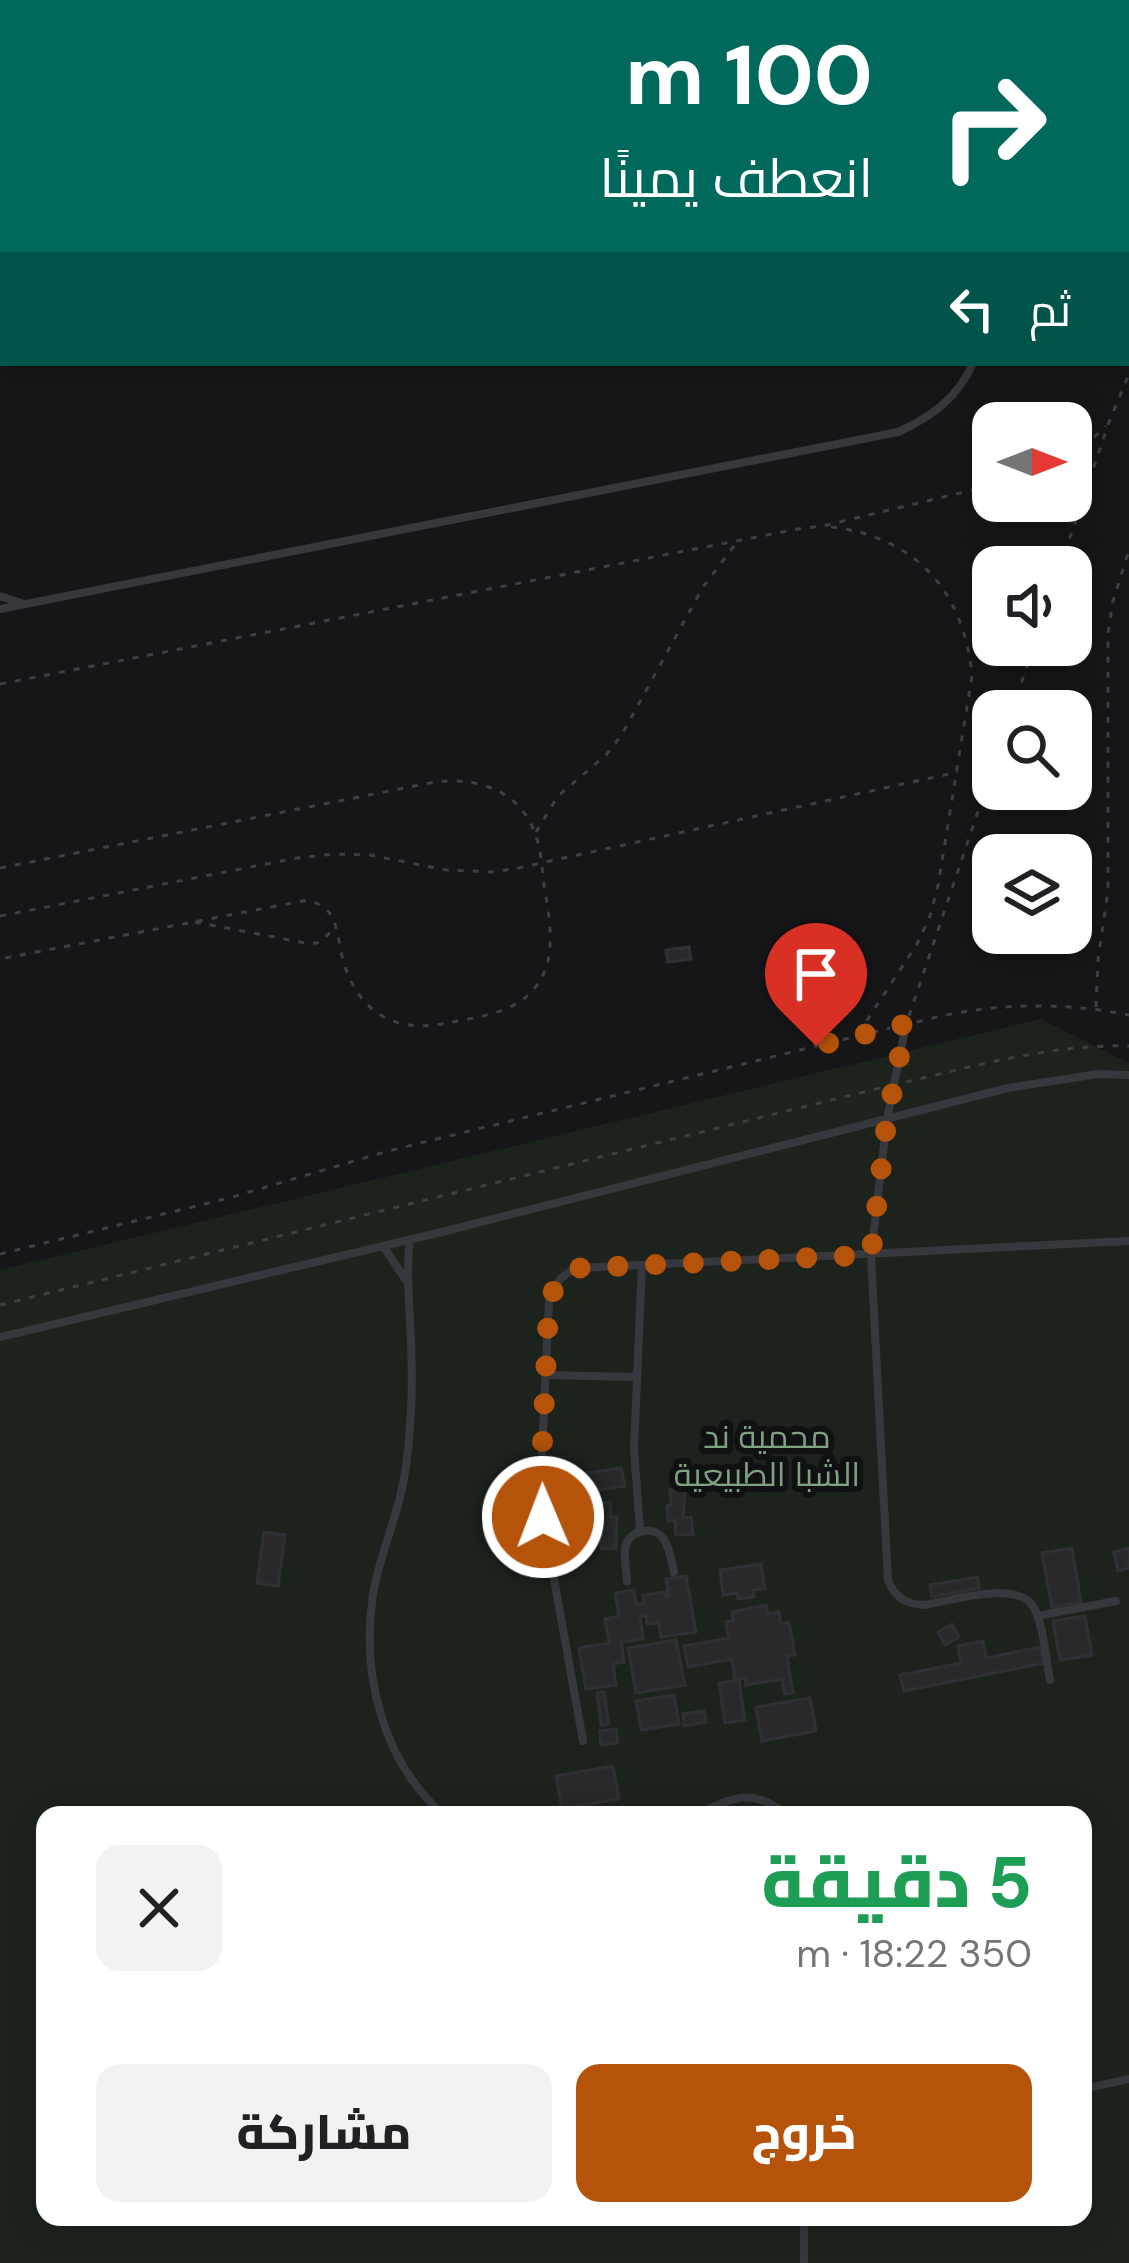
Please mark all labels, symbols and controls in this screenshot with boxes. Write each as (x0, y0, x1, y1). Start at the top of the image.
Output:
text: 100 m (625, 21, 873, 130)
icon: right (915, 48, 1071, 204)
text: انعطف يمينًا (599, 143, 873, 214)
icon: left (939, 276, 1005, 342)
text: ثم (1029, 281, 1071, 340)
north arrow (972, 402, 1092, 522)
map controls (972, 402, 1092, 954)
button: sound (972, 546, 1092, 666)
button: search (972, 690, 1092, 810)
button: layers (972, 834, 1092, 954)
pin (765, 923, 867, 1046)
icon: arrive (783, 941, 849, 1007)
park label: محمية ند الشبا الطبيعية (674, 1415, 860, 1496)
position arrow (480, 1454, 606, 1580)
text: 5 دقيقة (761, 1836, 1032, 1929)
button: close (96, 1845, 222, 1971)
text: 350 m · 18:22 (796, 1928, 1032, 1979)
button: مشاركة (96, 2064, 552, 2202)
button: خروج (576, 2064, 1032, 2202)

